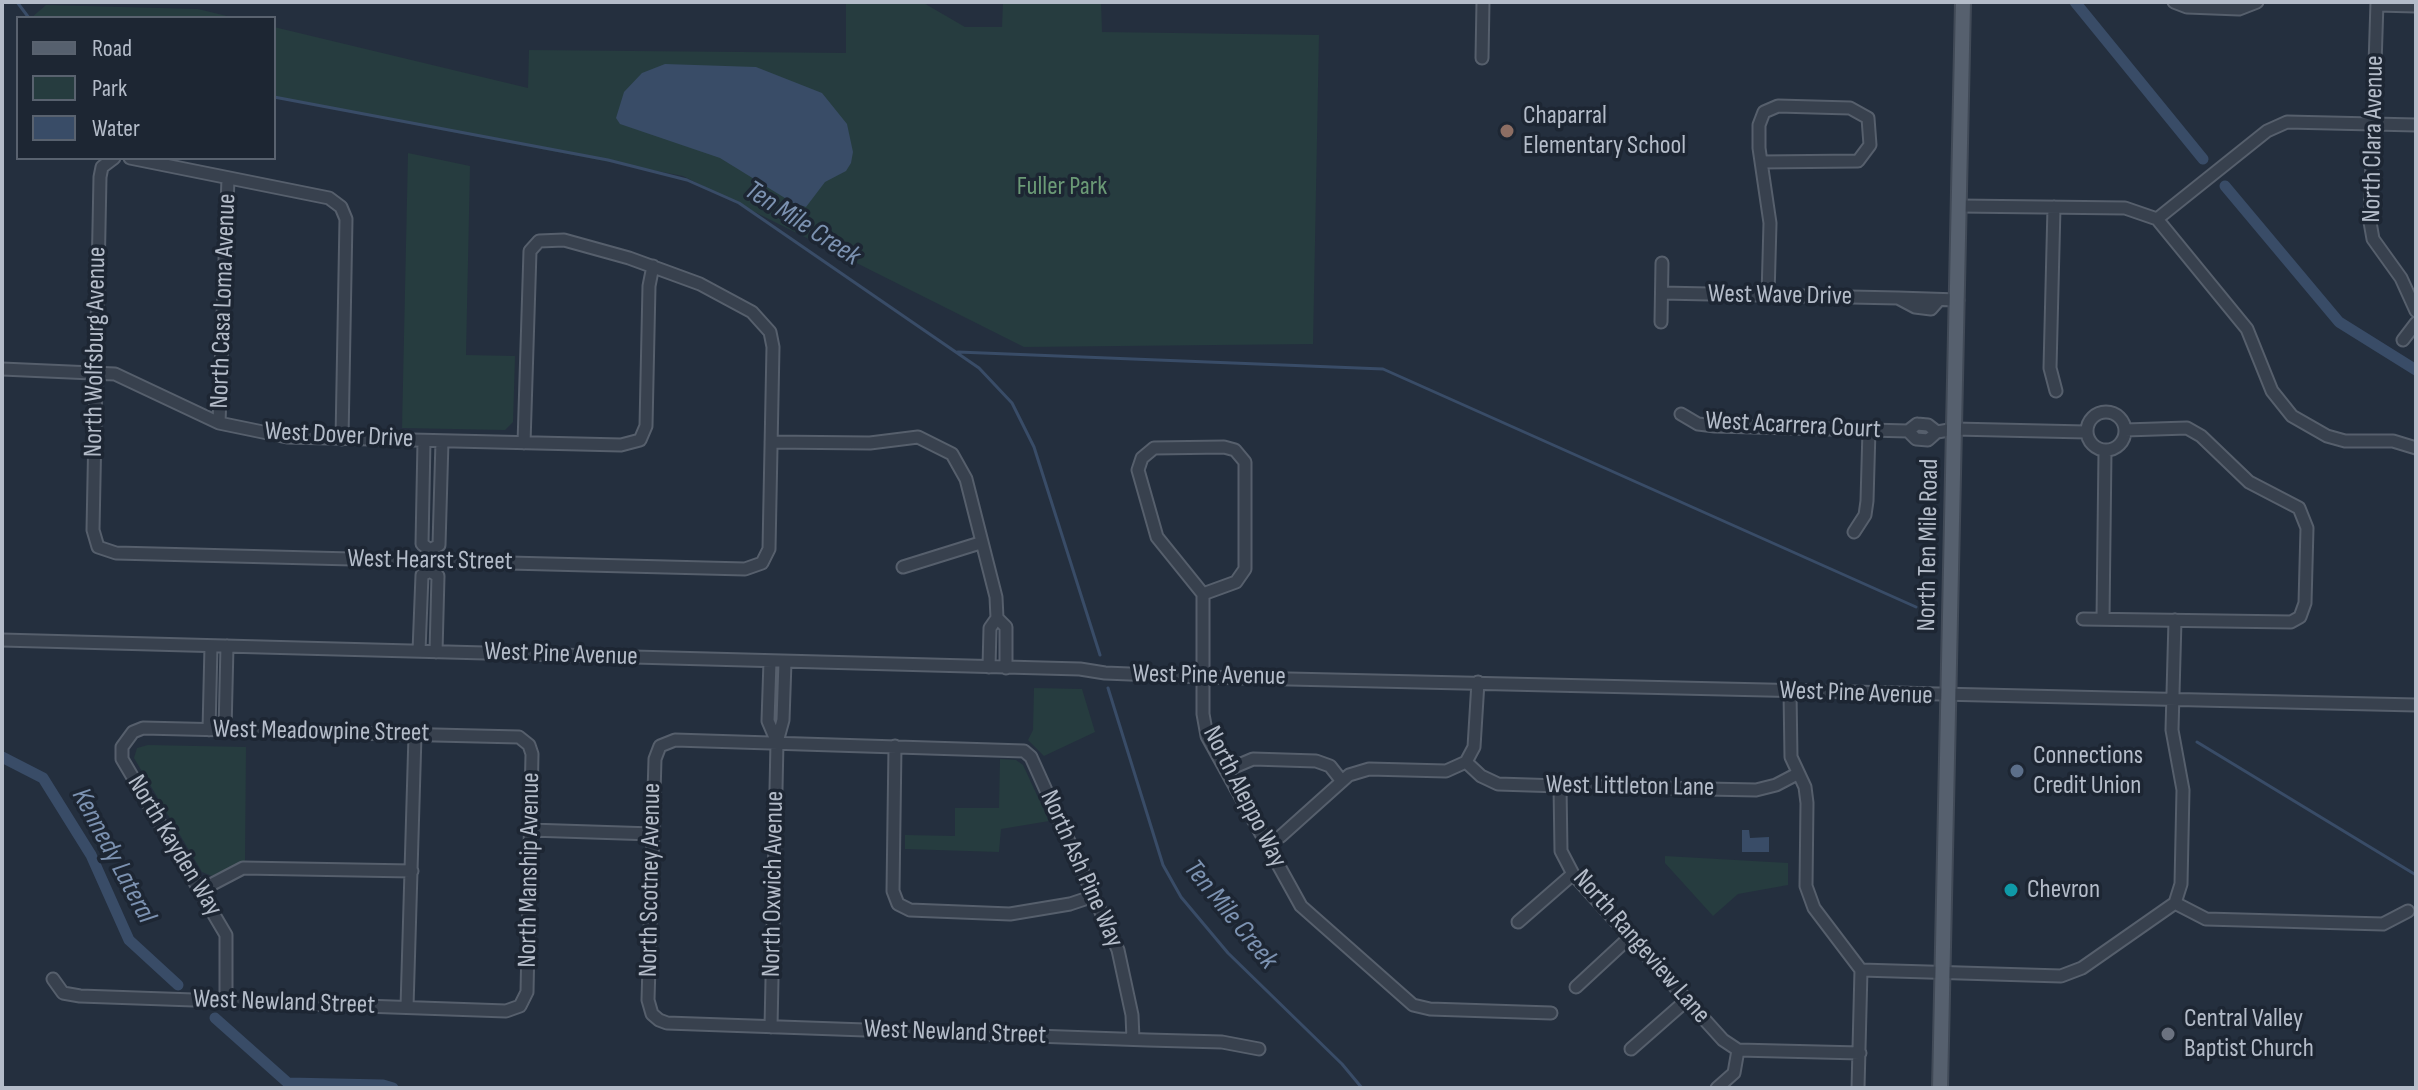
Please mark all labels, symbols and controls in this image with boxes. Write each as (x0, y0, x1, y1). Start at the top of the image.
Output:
legend (16, 16, 276, 160)
text: Road (92, 34, 132, 63)
street label: North Clara Avenue (2357, 55, 2391, 223)
text: Park (92, 74, 127, 103)
place label: Chaparral Elementary School (1523, 100, 1686, 162)
text: Water (92, 114, 140, 143)
marker: Chaparral Elementary School (1498, 122, 1516, 140)
park label: Fuller Park (1017, 171, 1107, 203)
water label: Ten Mile Creek (738, 174, 866, 274)
street label: North Casa Loma Avenue (205, 193, 243, 409)
street label: North Wolfsburg Avenue (79, 247, 113, 457)
street label: West Wave Drive (1708, 279, 1852, 313)
street label: West Acarrera Court (1704, 406, 1882, 446)
street label: West Dover Drive (264, 417, 414, 455)
street label: North Ten Mile Road (1912, 458, 1946, 632)
street label: West Hearst Street (347, 544, 513, 578)
street label: West Pine Avenue (484, 637, 638, 673)
street label: West Pine Avenue (1132, 659, 1286, 693)
street label: West Pine Avenue (1779, 676, 1933, 712)
street label: West Meadowpine Street (212, 715, 430, 749)
street label: North Aleppo Way (1195, 721, 1293, 873)
place label: Connections Credit Union (2033, 740, 2143, 802)
marker: Connections Credit Union (2008, 762, 2026, 780)
street label: North Kayden Way (120, 770, 228, 922)
street label: West Littleton Lane (1545, 770, 1715, 804)
street label: North Manship Avenue (513, 772, 547, 968)
water label: Kennedy Lateral (63, 783, 163, 929)
street label: North Scotney Avenue (634, 783, 668, 977)
street label: North Ash Pine Way (1032, 786, 1130, 952)
street label: North Oxwich Avenue (757, 791, 791, 977)
water label: Ten Mile Creek (1176, 853, 1284, 977)
street label: North Rangeview Lane (1566, 864, 1716, 1030)
place label: Chevron (2027, 874, 2100, 906)
marker: Chevron (2002, 881, 2020, 899)
street label: West Newland Street (192, 984, 376, 1022)
place label: Central Valley Baptist Church (2184, 1003, 2314, 1064)
street label: West Newland Street (863, 1014, 1047, 1052)
marker: Central Valley Baptist Church (2159, 1025, 2177, 1043)

